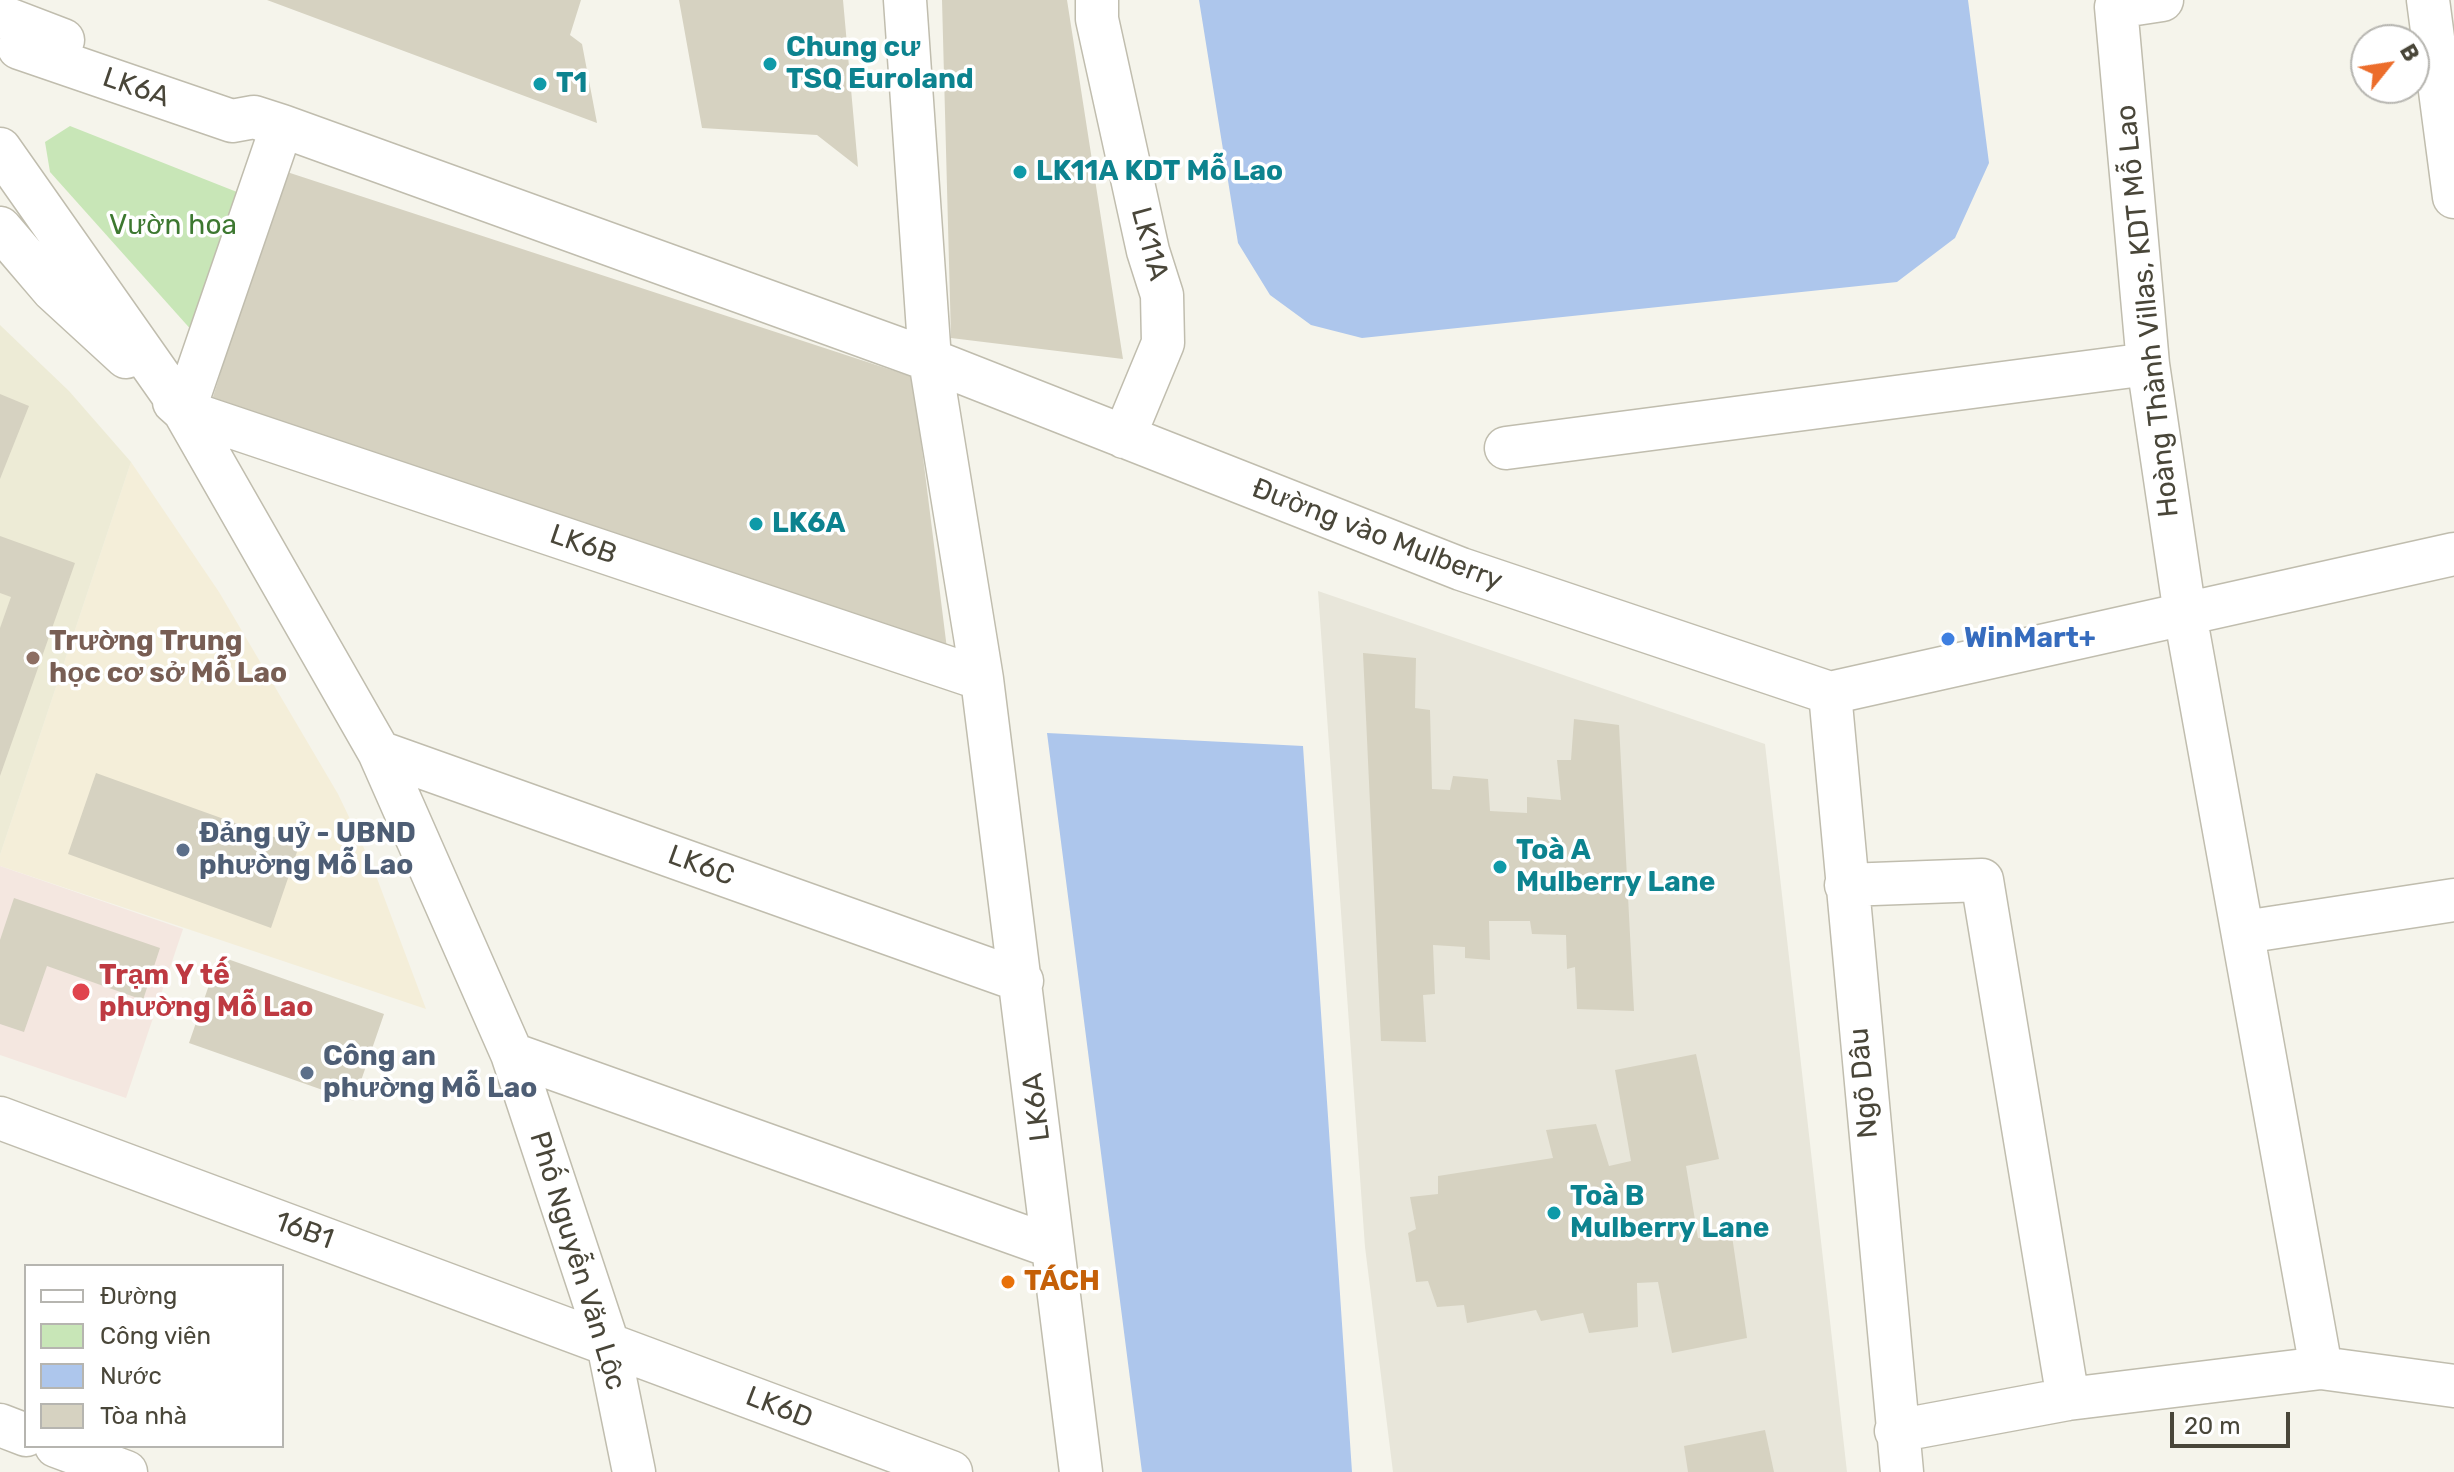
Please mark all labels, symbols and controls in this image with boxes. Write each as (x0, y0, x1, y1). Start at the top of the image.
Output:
north arrow (2350, 24, 2430, 104)
place label: Chung cư TSQ Euroland (786, 31, 974, 97)
text: B (2394, 39, 2425, 66)
marker: Chung cư TSQ Euroland (761, 55, 779, 73)
street label: LK6A (98, 61, 174, 115)
place label: T1 (556, 67, 587, 101)
marker: T1 (531, 75, 549, 93)
street label: Hoàng Thành Villas, KDT Mỗ Lao (2110, 103, 2186, 519)
place label: LK11A KDT Mỗ Lao (1036, 155, 1283, 189)
marker: LK11A KDT Mỗ Lao (1011, 163, 1029, 181)
street label: LK11A (1123, 204, 1175, 284)
park label: Vườn hoa (109, 209, 237, 243)
street label: Đường vào Mulberry (1247, 472, 1507, 598)
place label: LK6A (772, 507, 846, 541)
marker: LK6A (747, 515, 765, 533)
street label: LK6B (545, 518, 621, 572)
place label: WinMart+ (1964, 622, 2096, 656)
place label: Trường Trung học cơ sở Mỗ Lao (49, 625, 287, 691)
marker: WinMart+ (1939, 630, 1957, 648)
marker: Trường Trung học cơ sở Mỗ Lao (24, 649, 42, 667)
place label: Đảng uỷ - UBND phường Mỗ Lao (199, 817, 416, 883)
place label: Toà A Mulberry Lane (1516, 834, 1715, 900)
street label: LK6C (663, 839, 739, 893)
marker: Đảng uỷ - UBND phường Mỗ Lao (174, 841, 192, 859)
marker: Toà A Mulberry Lane (1491, 858, 1509, 876)
place label: Trạm Y tế phường Mỗ Lao (99, 959, 313, 1025)
marker: Trạm Y tế phường Mỗ Lao (70, 981, 92, 1003)
street label: Ngõ Dâu (1842, 1026, 1886, 1140)
place label: Công an phường Mỗ Lao (323, 1040, 537, 1106)
marker: Công an phường Mỗ Lao (298, 1064, 316, 1082)
street label: LK6A (1016, 1071, 1058, 1143)
street label: Phố Nguyễn Văn Lộc (522, 1128, 632, 1394)
place label: Toà B Mulberry Lane (1570, 1180, 1769, 1246)
marker: Toà B Mulberry Lane (1545, 1204, 1563, 1222)
street label: 16B1 (270, 1205, 338, 1257)
legend (24, 1264, 284, 1448)
place label: TÁCH (1024, 1265, 1100, 1299)
marker: TÁCH (999, 1273, 1017, 1291)
text: Đường (100, 1282, 177, 1310)
text: Công viên (100, 1322, 211, 1350)
text: Nước (100, 1362, 162, 1390)
street label: LK6D (741, 1380, 817, 1436)
scale bar (2174, 1396, 2294, 1446)
text: Tòa nhà (100, 1402, 187, 1430)
text: 20 m (2184, 1412, 2241, 1440)

